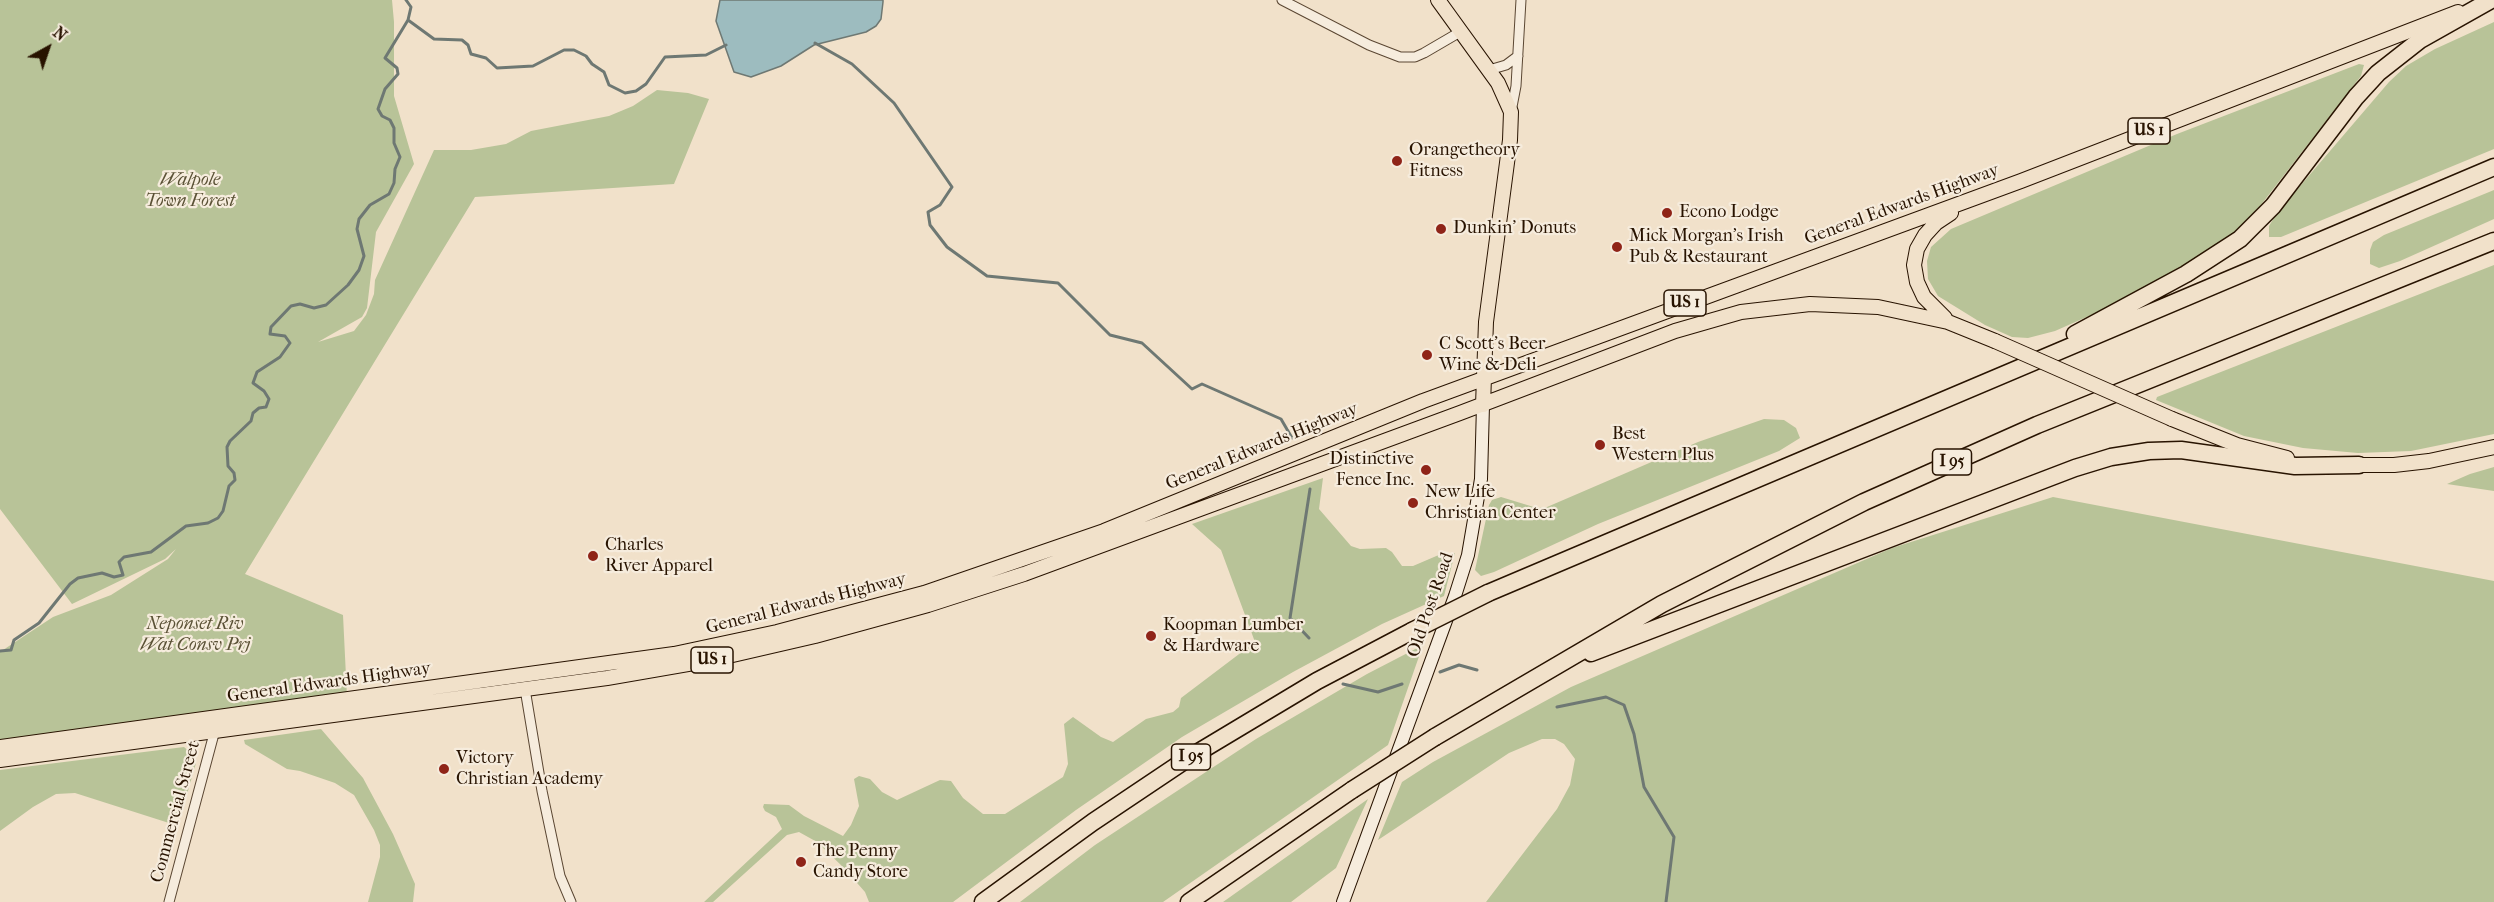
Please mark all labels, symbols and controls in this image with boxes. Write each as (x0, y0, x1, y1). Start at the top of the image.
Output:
north arrow (18, 18, 78, 78)
text: N (49, 23, 71, 45)
road number: US 1 (2128, 118, 2170, 144)
place label: Orangetheory Fitness (1409, 140, 1520, 182)
marker: Orangetheory Fitness (1390, 154, 1404, 168)
street label: General Edwards Highway (1802, 160, 2002, 250)
park label: Walpole Town Forest (145, 170, 235, 213)
place label: Econo Lodge (1679, 202, 1779, 224)
marker: Econo Lodge (1660, 206, 1674, 220)
place label: Dunkin' Donuts (1453, 218, 1576, 240)
marker: Dunkin' Donuts (1434, 222, 1448, 236)
place label: Mick Morgan's Irish Pub & Restaurant (1629, 226, 1784, 268)
marker: Mick Morgan's Irish Pub & Restaurant (1610, 240, 1624, 254)
road number: US 1 (1664, 290, 1706, 316)
place label: C Scott's Beer Wine & Deli (1439, 334, 1546, 376)
marker: C Scott's Beer Wine & Deli (1420, 348, 1434, 362)
street label: General Edwards Highway (1163, 399, 1361, 495)
place label: Best Western Plus (1612, 424, 1714, 466)
marker: Best Western Plus (1593, 438, 1607, 452)
place label: Distinctive Fence Inc. (1329, 449, 1414, 492)
road number: I 95 (1932, 449, 1972, 475)
marker: Distinctive Fence Inc. (1419, 463, 1433, 477)
place label: New Life Christian Center (1425, 482, 1556, 524)
marker: New Life Christian Center (1406, 496, 1420, 510)
place label: Charles River Apparel (605, 535, 713, 578)
marker: Charles River Apparel (586, 549, 600, 563)
street label: Old Post Road (1403, 550, 1459, 660)
street label: General Edwards Highway (704, 569, 908, 639)
park label: Neponset Riv Wat Consv Prj (140, 614, 250, 656)
place label: Koopman Lumber & Hardware (1163, 615, 1303, 658)
marker: Koopman Lumber & Hardware (1144, 629, 1158, 643)
road number: US 1 (691, 647, 733, 673)
street label: General Edwards Highway (226, 658, 432, 708)
street label: Commercial Street (147, 739, 205, 885)
road number: I 95 (1172, 744, 1210, 770)
place label: Victory Christian Academy (456, 748, 603, 790)
marker: Victory Christian Academy (437, 762, 451, 776)
place label: The Penny Candy Store (813, 841, 908, 884)
marker: The Penny Candy Store (794, 855, 808, 869)

